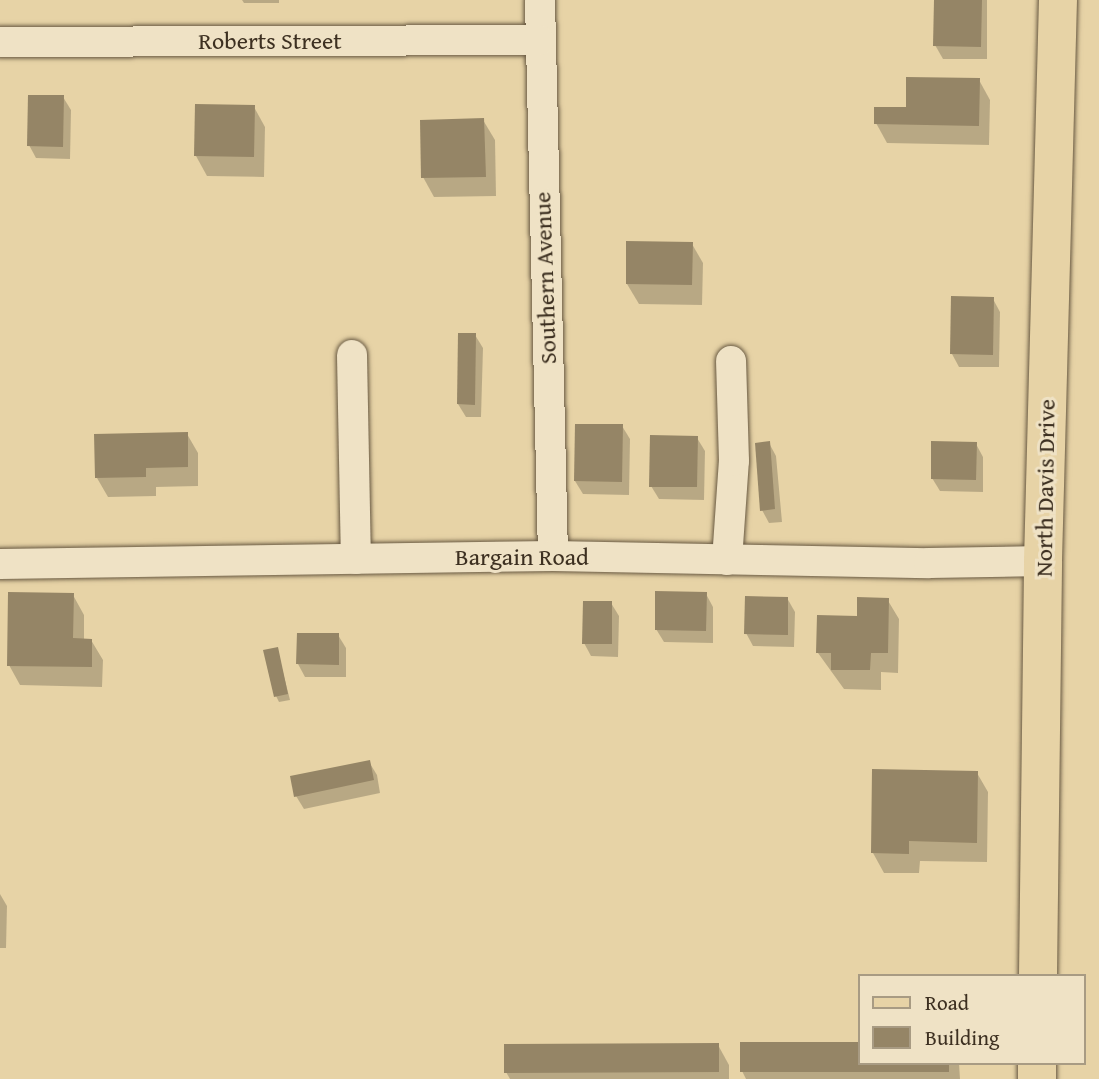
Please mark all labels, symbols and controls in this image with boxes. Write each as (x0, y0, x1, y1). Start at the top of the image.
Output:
street label: Roberts Street (198, 27, 342, 55)
street label: Southern Avenue (528, 191, 562, 365)
street label: North Davis Drive (1029, 399, 1061, 577)
street label: Bargain Road (455, 543, 589, 571)
legend (858, 974, 1085, 1065)
text: Road (925, 987, 969, 1018)
text: Building (925, 1022, 999, 1053)

